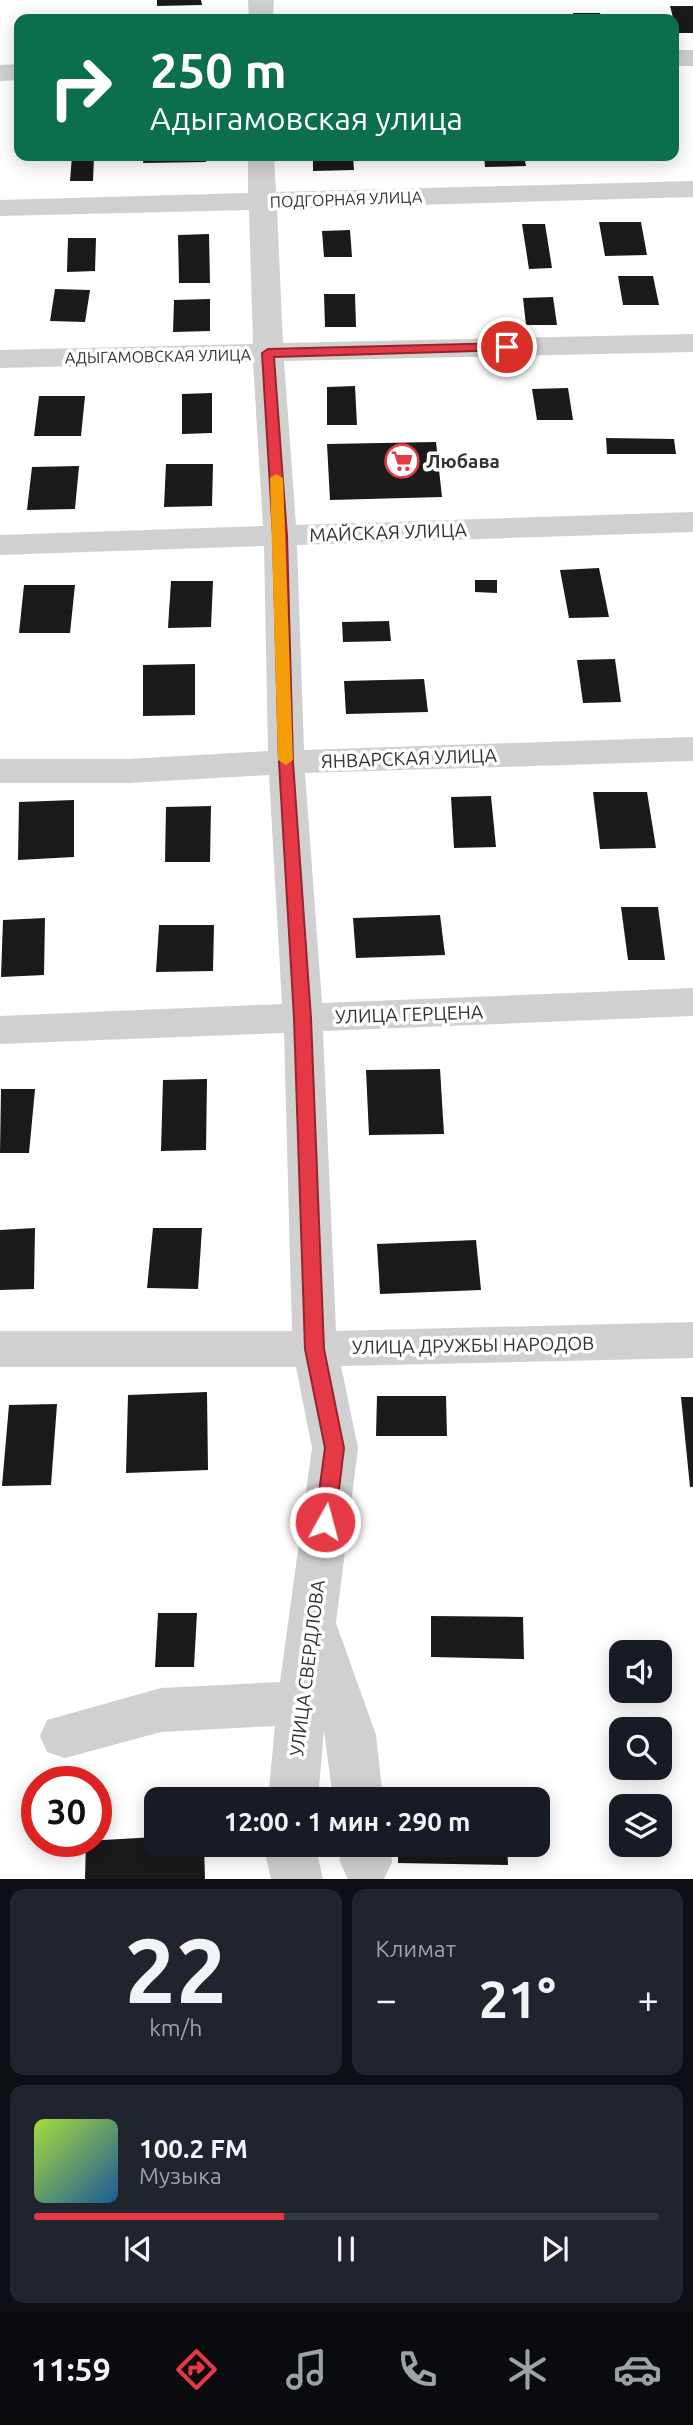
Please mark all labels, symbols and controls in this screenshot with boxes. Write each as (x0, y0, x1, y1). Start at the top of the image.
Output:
icon: right (35, 42, 126, 133)
text: 250 m (150, 42, 287, 97)
text: Адыгамовская улица (150, 100, 463, 136)
street label: ПОДГОРНАЯ УЛИЦА (270, 187, 423, 211)
pin (477, 317, 537, 377)
icon: arrive (488, 328, 526, 366)
street label: АДЫГАМОВСКАЯ УЛИЦА (65, 345, 252, 367)
supermarket icon: Любава (383, 442, 421, 480)
place label: Любава (426, 450, 500, 472)
street label: МАЙСКАЯ УЛИЦА (309, 518, 468, 546)
street label: ЯНВАРСКАЯ УЛИЦА (321, 744, 498, 772)
street label: УЛИЦА ГЕРЦЕНА (335, 1000, 484, 1028)
street label: УЛИЦА ДРУЖБЫ НАРОДОВ (352, 1332, 594, 1358)
position arrow (288, 1485, 362, 1559)
street label: УЛИЦА СВЕРДЛОВА (285, 1578, 329, 1758)
map controls (609, 1640, 672, 1857)
button: sound (609, 1640, 672, 1703)
button: search (609, 1717, 672, 1780)
speed limit sign: 30 (21, 1766, 112, 1857)
button: layers (609, 1794, 672, 1857)
text: 12:00 · 1 мин · 290 m (224, 1807, 470, 1836)
text: 22 (124, 1918, 227, 2020)
text: Климат (376, 1936, 456, 1961)
text: 21° (479, 1970, 556, 2028)
text: − (376, 1978, 397, 2020)
text: + (638, 1978, 659, 2020)
text: km/h (149, 2015, 202, 2040)
text: 100.2 FM (139, 2134, 248, 2163)
text: Музыка (139, 2163, 222, 2188)
icon: previous (119, 2230, 157, 2268)
icon: pause (327, 2230, 365, 2268)
icon: next (536, 2230, 574, 2268)
icon: directions (172, 2345, 221, 2394)
icon: music (282, 2345, 331, 2394)
icon: phone (393, 2345, 442, 2394)
icon: climate (503, 2345, 552, 2394)
icon: car (613, 2345, 662, 2394)
text: 11:59 (31, 2351, 111, 2387)

